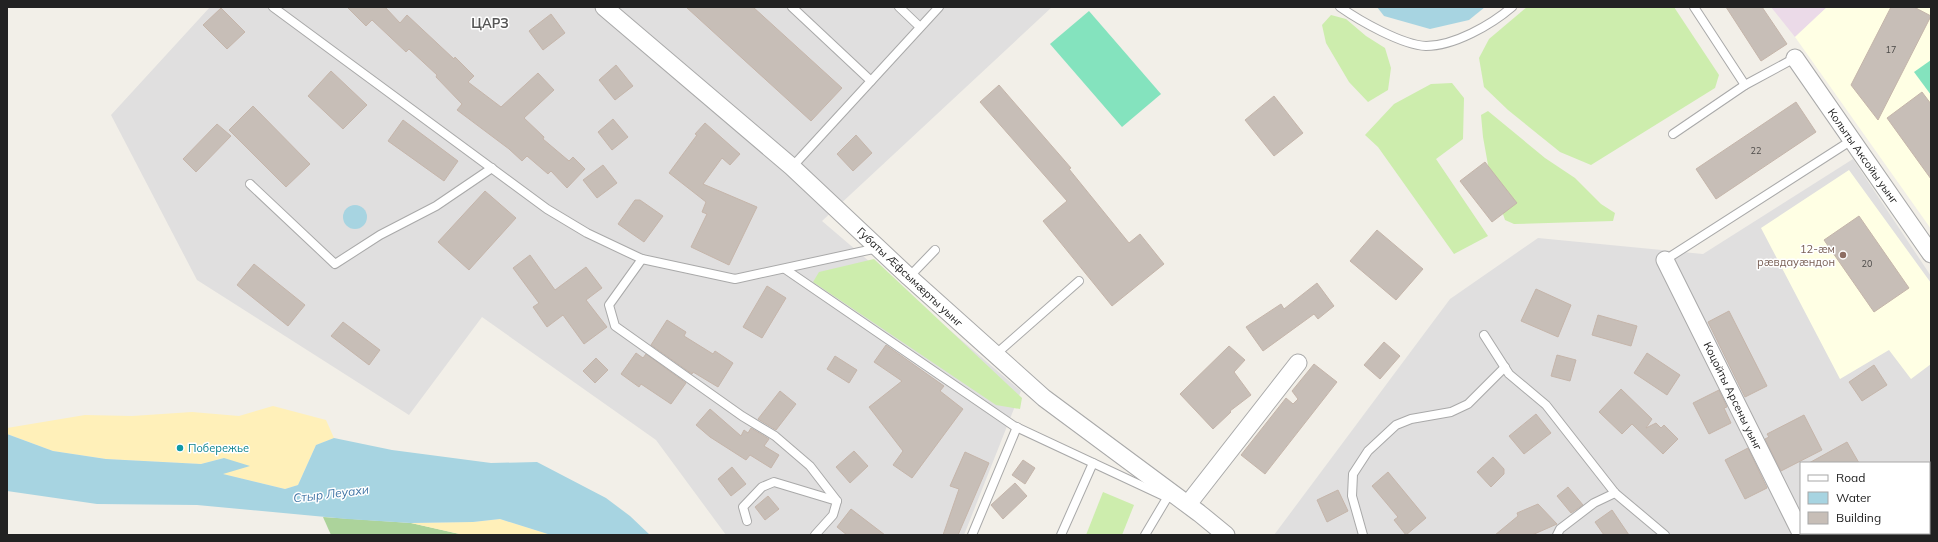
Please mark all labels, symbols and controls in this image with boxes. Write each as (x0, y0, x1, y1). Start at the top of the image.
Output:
district label: ЦАРЗ (471, 15, 509, 31)
house number: 17 (1886, 44, 1896, 55)
street label: Колыты Аксойы уынг (1825, 106, 1901, 207)
house number: 22 (1751, 145, 1761, 156)
street label: Губаты Æфсымæрты уынг (854, 224, 966, 330)
place label: 12-æм рӕвдауӕндон (1757, 242, 1835, 269)
marker: 12-æм рӕвдауӕндон (1838, 250, 1848, 260)
house number: 20 (1862, 258, 1872, 269)
street label: Коцойты Арсены уынг (1701, 339, 1765, 453)
place label: Побережье (188, 441, 249, 455)
marker: Побережье (175, 443, 185, 453)
legend (1800, 462, 1930, 534)
text: Road (1836, 470, 1865, 485)
water label: Стыр Леуахи (292, 481, 370, 506)
text: Water (1836, 490, 1872, 505)
text: Building (1836, 510, 1881, 525)

